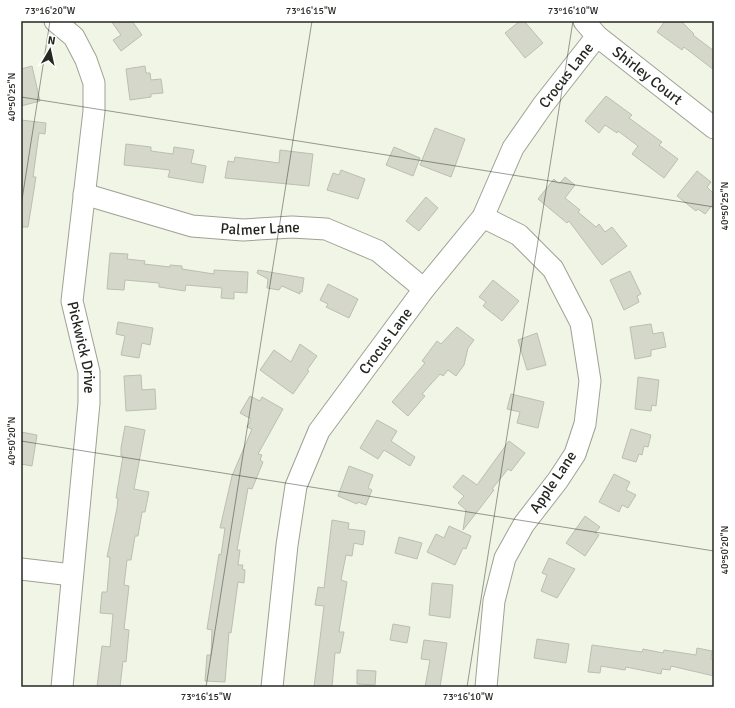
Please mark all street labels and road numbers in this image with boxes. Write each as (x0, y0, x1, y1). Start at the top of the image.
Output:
street label: Crocus Lane (535, 39, 597, 112)
street label: Shirley Court (609, 43, 686, 109)
street label: Palmer Lane (220, 218, 300, 239)
street label: Pickwick Drive (63, 300, 98, 394)
street label: Crocus Lane (355, 304, 416, 378)
street label: Apple Lane (526, 447, 580, 517)

